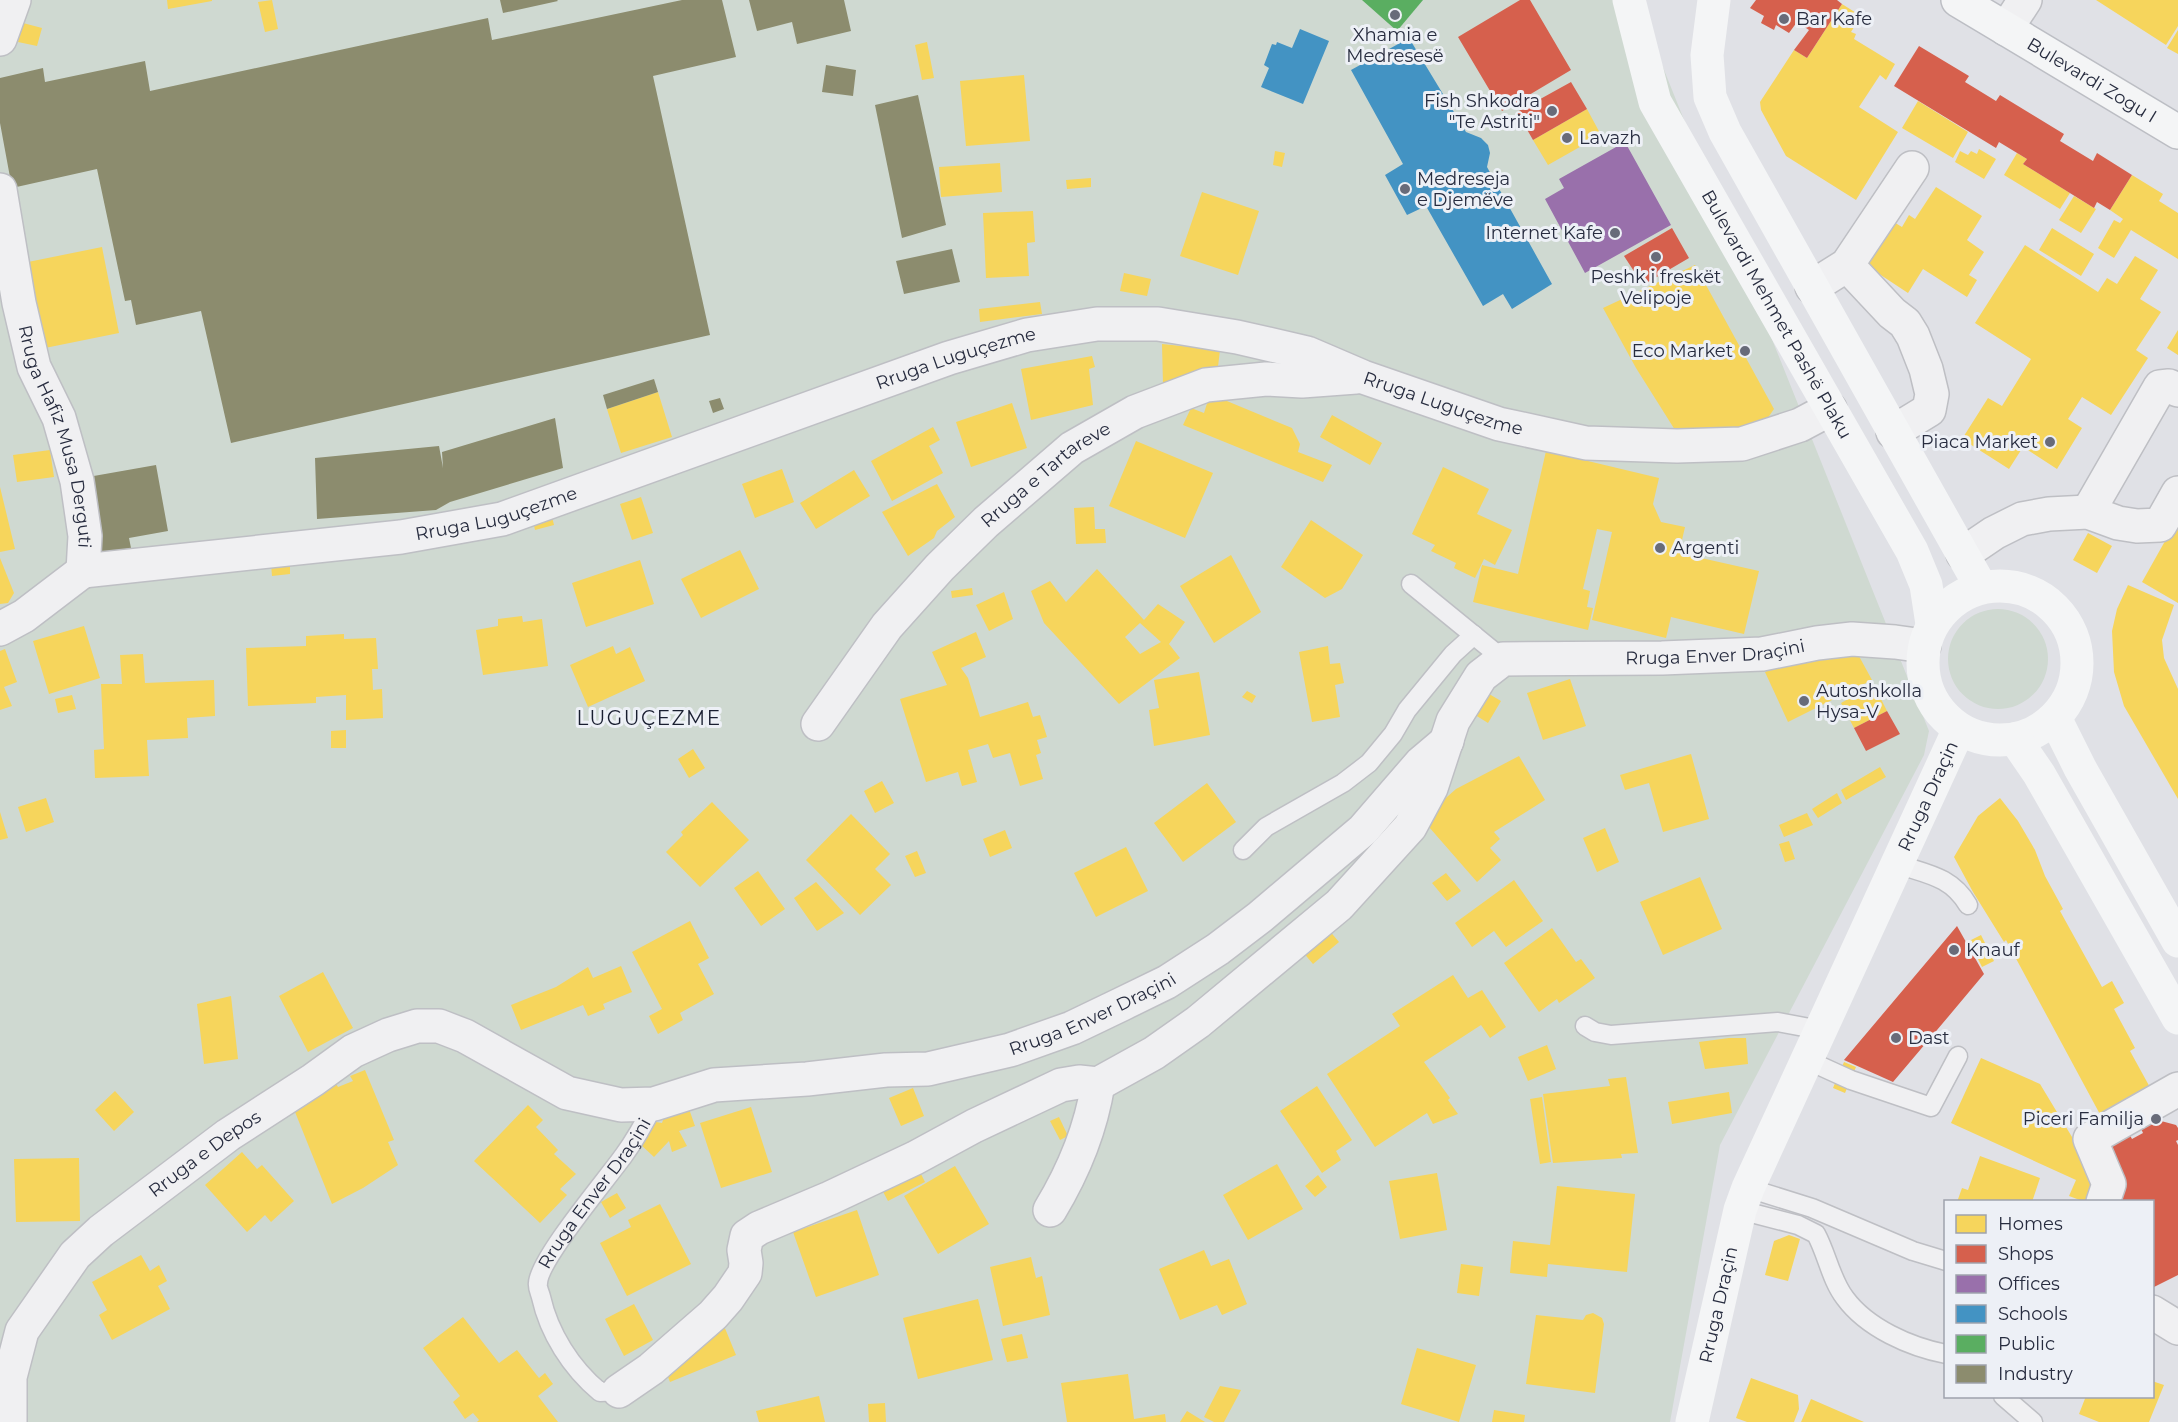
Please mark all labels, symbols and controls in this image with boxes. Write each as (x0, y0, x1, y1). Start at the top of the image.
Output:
marker: Xhamia e Medresesë (1388, 8, 1402, 22)
place label: Bar Kafe (1796, 8, 1872, 30)
marker: Bar Kafe (1777, 12, 1791, 26)
place label: Xhamia e Medresesë (1346, 24, 1444, 67)
street label: Bulevardi Zogu I (2023, 33, 2161, 128)
place label: Fish Shkodra "Te Astriti" (1424, 90, 1540, 133)
marker: Fish Shkodra "Te Astriti" (1545, 104, 1559, 118)
place label: Lavazh (1579, 127, 1641, 149)
marker: Lavazh (1560, 131, 1574, 145)
place label: Medreseja e Djemëve (1417, 168, 1514, 211)
marker: Medreseja e Djemëve (1398, 182, 1412, 196)
street label: Bulevardi Mehmet Pashë Plaku (1697, 186, 1856, 443)
place label: Internet Kafe (1485, 222, 1603, 244)
marker: Internet Kafe (1608, 226, 1622, 240)
marker: Peshk i freskët Velipoje (1649, 250, 1663, 264)
place label: Peshk i freskët Velipoje (1591, 266, 1721, 309)
street label: Rruga Hafiz Musa Derguti (14, 323, 96, 549)
street label: Rruga Luguçezme (873, 323, 1037, 394)
place label: Eco Market (1632, 340, 1733, 362)
marker: Eco Market (1738, 344, 1752, 358)
street label: Rruga Luguçezme (1360, 367, 1525, 440)
street label: Rruga e Tartareve (976, 417, 1115, 532)
place label: Piaca Market (1921, 431, 2038, 453)
marker: Piaca Market (2043, 435, 2057, 449)
street label: Rruga Luguçezme (414, 482, 580, 545)
place label: Argenti (1672, 537, 1739, 559)
marker: Argenti (1653, 541, 1667, 555)
street label: Rruga Enver Draçini (1625, 635, 1807, 669)
place label: Autoshkolla Hysa-V (1816, 680, 1922, 723)
marker: Autoshkolla Hysa-V (1797, 694, 1811, 708)
district label: LUGUÇEZME (576, 706, 722, 730)
street label: Rruga Draçin (1893, 738, 1963, 855)
place label: Knauf (1966, 939, 2021, 961)
marker: Knauf (1947, 943, 1961, 957)
street label: Rruga Enver Draçini (1006, 968, 1180, 1060)
place label: Dast (1908, 1027, 1950, 1049)
marker: Dast (1889, 1031, 1903, 1045)
street label: Rruga e Depos (144, 1106, 265, 1202)
place label: Piceri Familja (2023, 1108, 2144, 1130)
marker: Piceri Familja (2149, 1112, 2163, 1126)
street label: Rruga Enver Draçini (534, 1114, 656, 1273)
legend (1944, 1200, 2154, 1398)
text: Homes (1998, 1213, 2063, 1235)
text: Shops (1998, 1243, 2054, 1265)
street label: Rruga Draçin (1695, 1244, 1742, 1365)
text: Offices (1998, 1273, 2060, 1295)
text: Schools (1998, 1303, 2068, 1325)
text: Public (1998, 1333, 2055, 1355)
text: Industry (1998, 1363, 2073, 1385)

